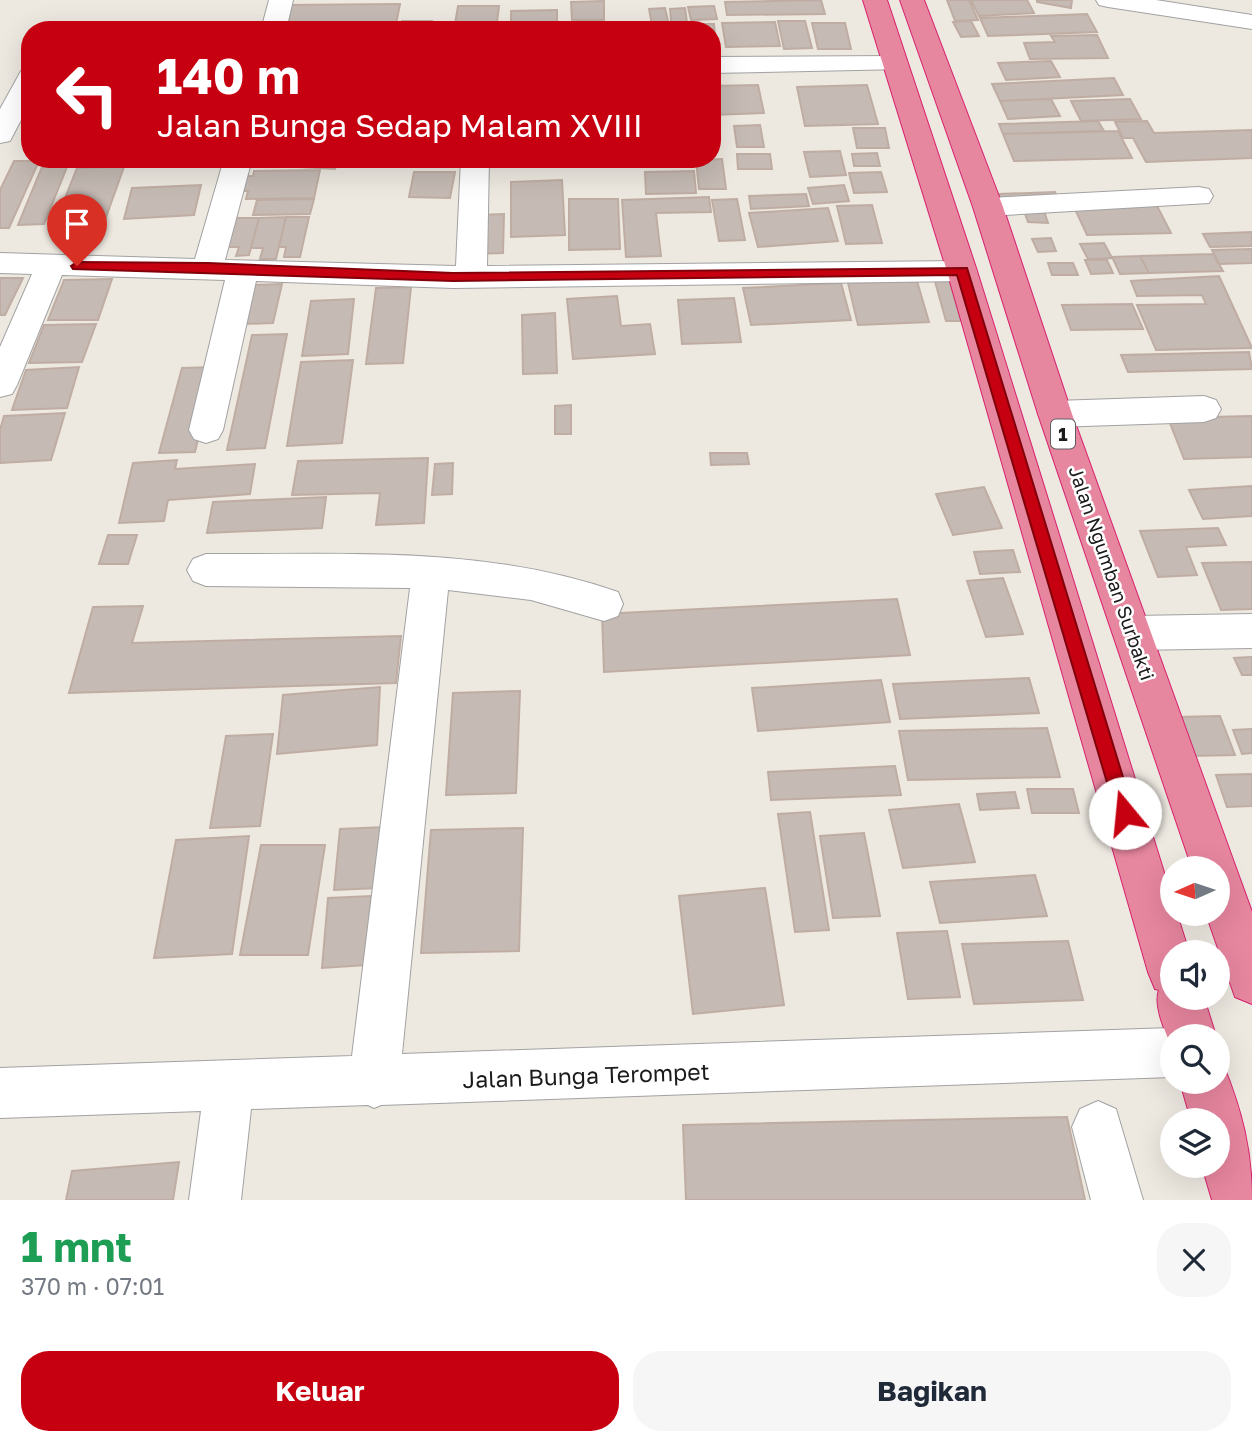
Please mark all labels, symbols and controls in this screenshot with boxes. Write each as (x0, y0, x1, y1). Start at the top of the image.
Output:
text: 140 m (157, 46, 300, 105)
icon: left (42, 49, 133, 140)
text: Jalan Bunga Sedap Malam XVIII (157, 106, 643, 144)
pin (47, 194, 107, 266)
icon: arrive (58, 205, 96, 243)
road number: 1 (1051, 420, 1075, 448)
street label: Jalan Ngumban Surbakti (1064, 463, 1160, 683)
position arrow (1088, 776, 1162, 850)
north arrow (1160, 856, 1230, 926)
map controls (1160, 856, 1230, 1178)
button: sound (1160, 940, 1230, 1010)
button: search (1160, 1024, 1230, 1094)
street label: Jalan Bunga Terompet (462, 1057, 710, 1093)
button: layers (1160, 1108, 1230, 1178)
text: 1 mnt (21, 1221, 132, 1271)
button: close (1157, 1223, 1231, 1297)
text: 370 m · 07:01 (21, 1272, 164, 1300)
button: Keluar (21, 1351, 619, 1431)
button: Bagikan (633, 1351, 1231, 1431)

